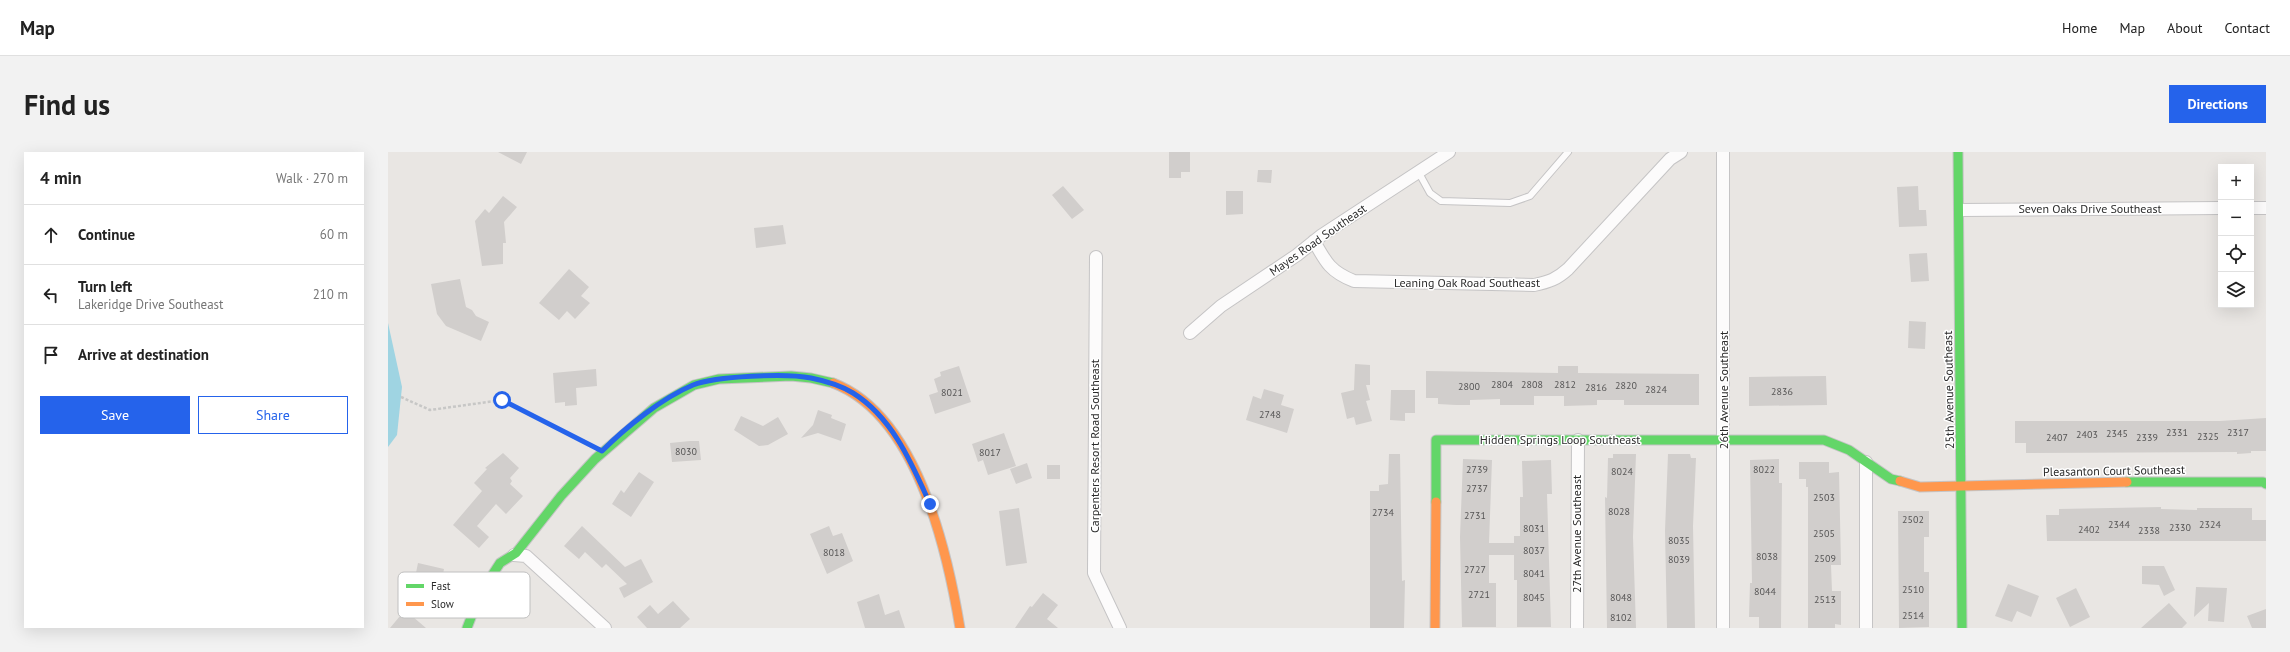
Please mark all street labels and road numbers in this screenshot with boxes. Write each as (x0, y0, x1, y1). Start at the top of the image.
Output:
street label: Mayes Road Southeast (1266, 200, 1369, 279)
street label: Seven Oaks Drive Southeast (2018, 201, 2162, 216)
street label: Leaning Oak Road Southeast (1394, 275, 1540, 290)
street label: 26th Avenue Southeast (1716, 331, 1731, 449)
street label: 25th Avenue Southeast (1940, 331, 1957, 449)
street label: Carpenters Resort Road Southeast (1087, 359, 1102, 533)
street label: Hidden Springs Loop Southeast (1480, 432, 1640, 447)
street label: Pleasanton Court Southeast (2043, 462, 2185, 479)
street label: 27th Avenue Southeast (1569, 475, 1584, 593)

